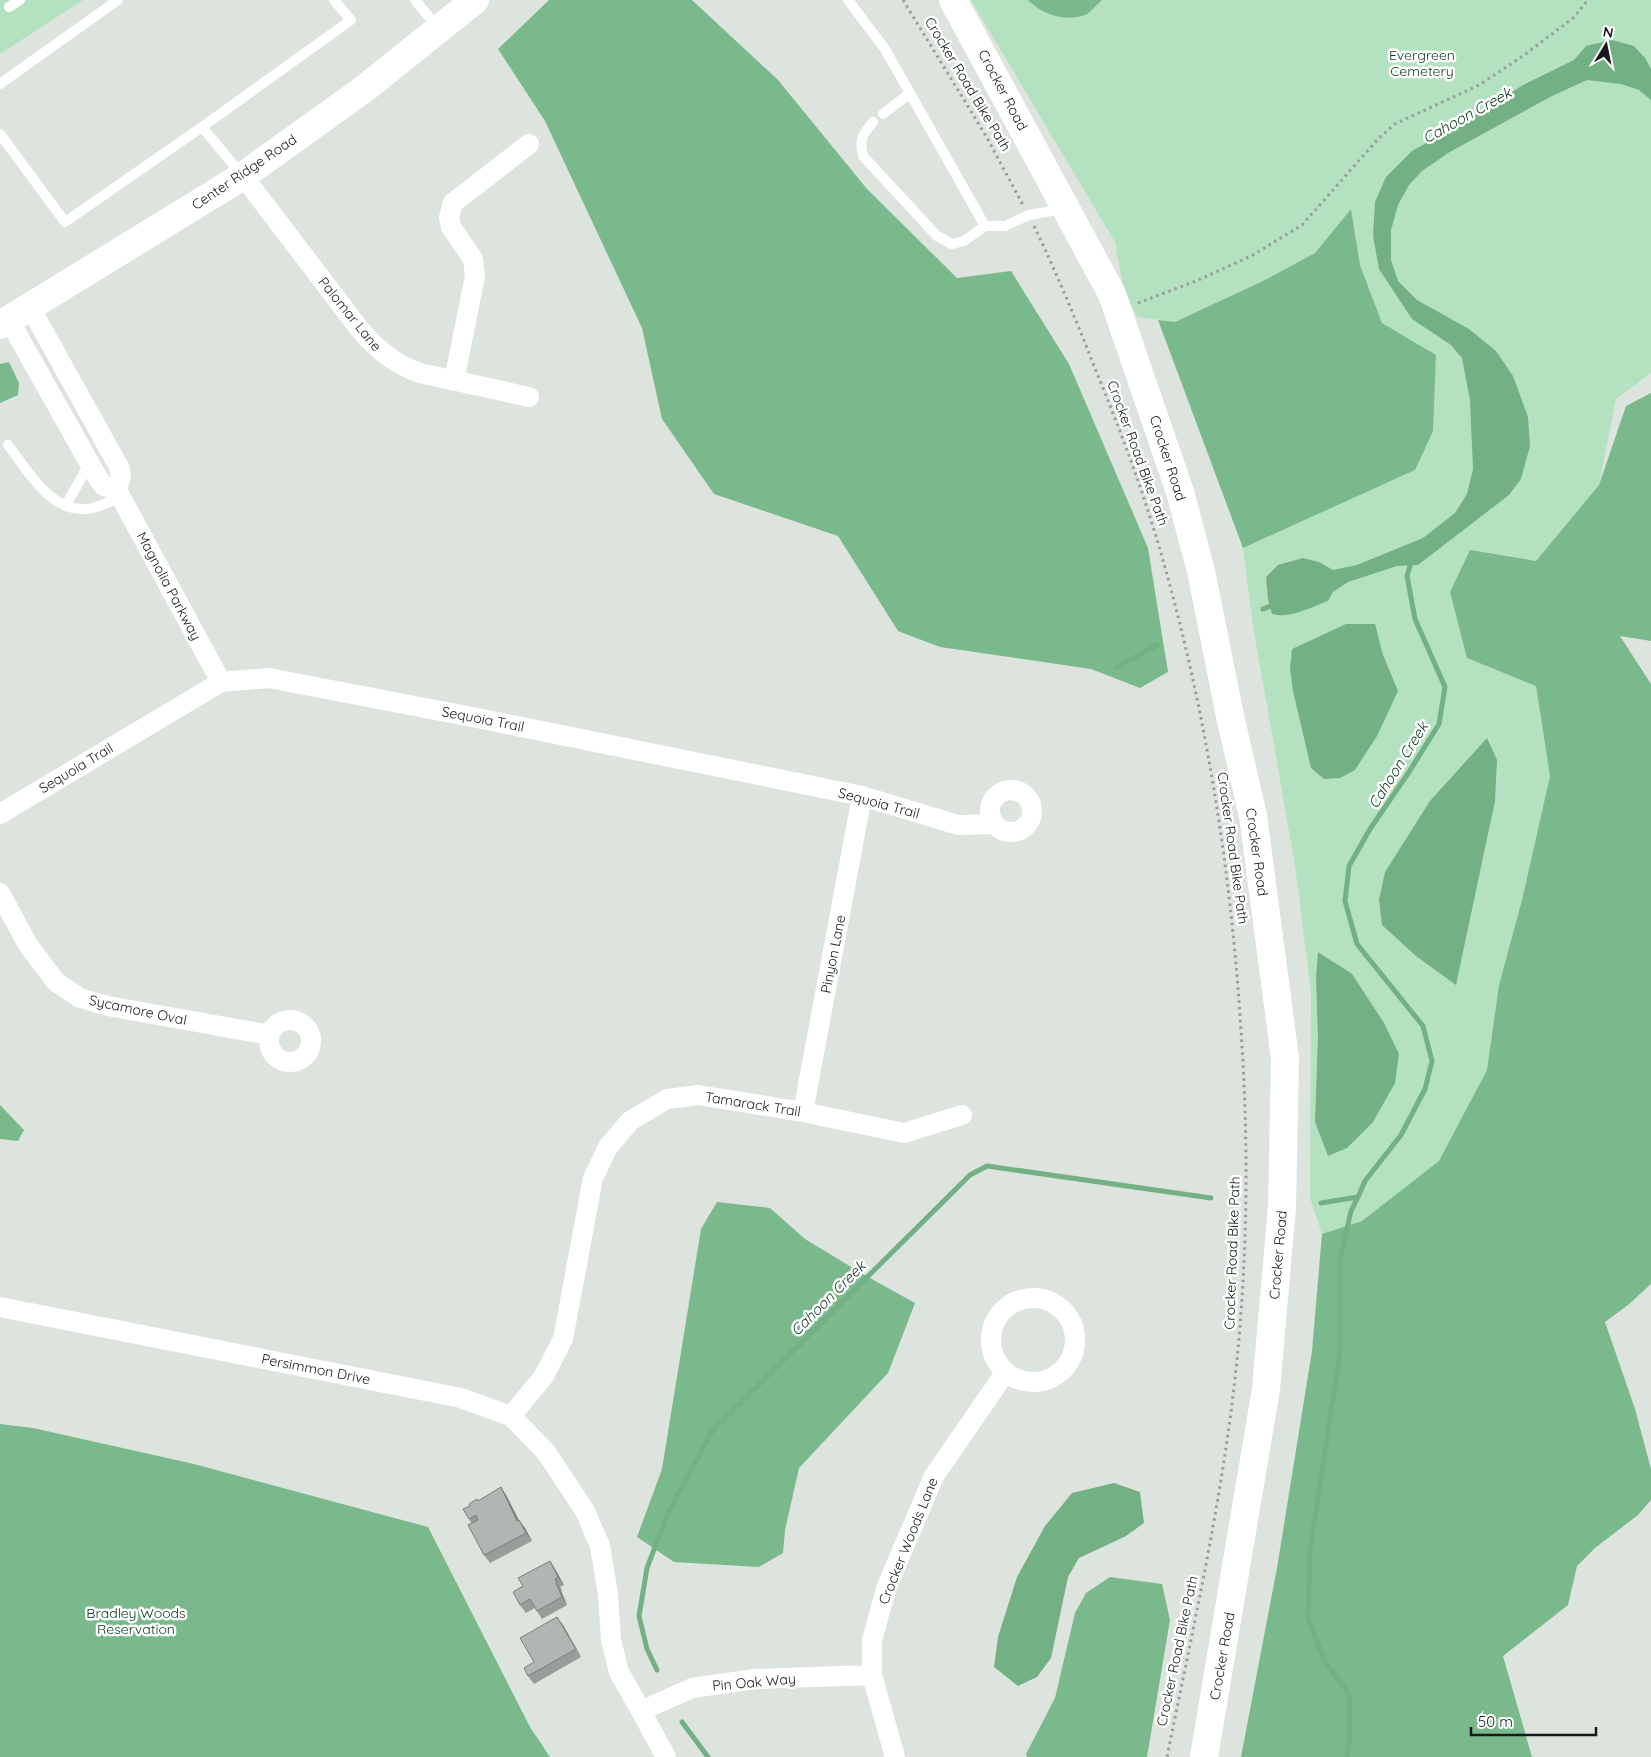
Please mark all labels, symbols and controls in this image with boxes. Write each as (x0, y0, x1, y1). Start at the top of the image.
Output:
street label: Crocker Road Bike Path (921, 14, 1015, 154)
north arrow (1581, 20, 1631, 70)
text: N (1602, 22, 1615, 42)
park label: Evergreen Cemetery (1389, 46, 1455, 80)
street label: Crocker Road (975, 47, 1031, 133)
water label: Cahoon Creek (1419, 82, 1516, 147)
street label: Center Ridge Road (188, 130, 300, 214)
street label: Palomar Lane (314, 273, 386, 355)
street label: Crocker Road Bike Path (1104, 378, 1172, 528)
street label: Crocker Road (1146, 413, 1190, 503)
street label: Magnolia Parkway (133, 529, 205, 643)
street label: Sequoia Trail (440, 702, 526, 736)
water label: Cahoon Creek (1364, 717, 1433, 812)
street label: Sequoia Trail (36, 739, 116, 797)
street label: Crocker Road Bike Path (1213, 771, 1253, 925)
street label: Sequoia Trail (836, 783, 922, 823)
street label: Crocker Road (1242, 807, 1272, 897)
street label: Pinyon Lane (817, 913, 849, 995)
street label: Sycamore Oval (88, 991, 188, 1029)
street label: Tamarack Trail (704, 1088, 802, 1120)
street label: Crocker Road Bike Path (1220, 1176, 1244, 1330)
street label: Crocker Road (1265, 1210, 1291, 1300)
water label: Cahoon Creek (786, 1255, 871, 1340)
street label: Persimmon Drive (260, 1350, 372, 1388)
street label: Crocker Woods Lane (874, 1475, 942, 1607)
street label: Crocker Road Bike Path (1152, 1574, 1202, 1728)
park label: Bradley Woods Reservation (86, 1604, 186, 1638)
street label: Crocker Road (1205, 1611, 1239, 1701)
street label: Pin Oak Way (712, 1669, 796, 1695)
scale bar (1471, 1704, 1596, 1736)
text: 50 m (1478, 1712, 1513, 1731)

